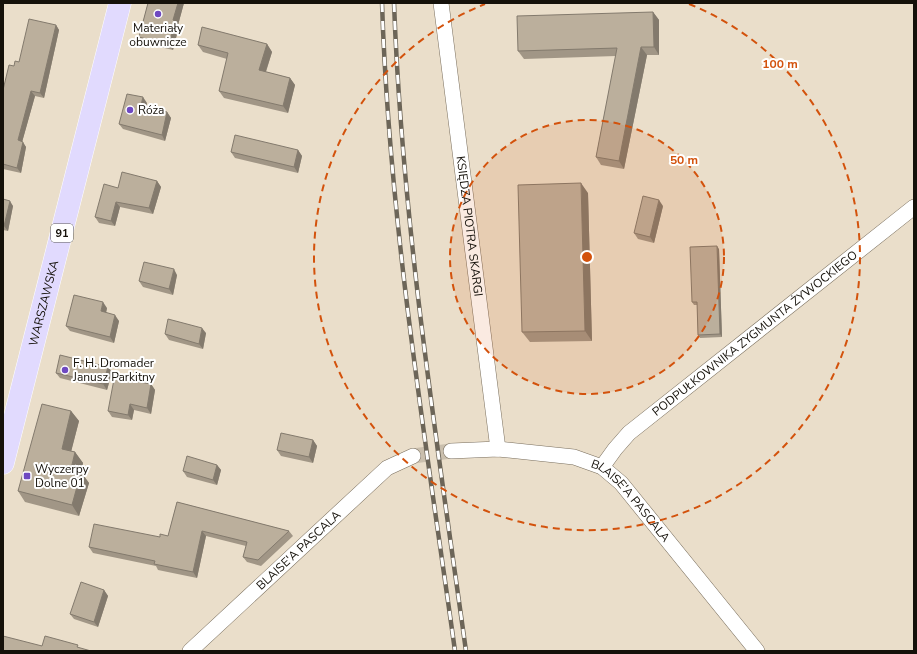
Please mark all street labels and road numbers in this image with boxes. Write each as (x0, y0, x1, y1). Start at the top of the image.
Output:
street label: KSIĘDZA PIOTRA SKARGI (453, 155, 486, 297)
road number: 91 (51, 224, 73, 242)
street label: PODPUŁKOWNIKA ZYGMUNTA ŻYWOCKIEGO (649, 247, 861, 420)
street label: WARSZAWSKA (25, 258, 62, 348)
street label: BLAISE'A PASCALA (589, 456, 674, 546)
street label: BLAISE'A PASCALA (253, 507, 344, 593)

